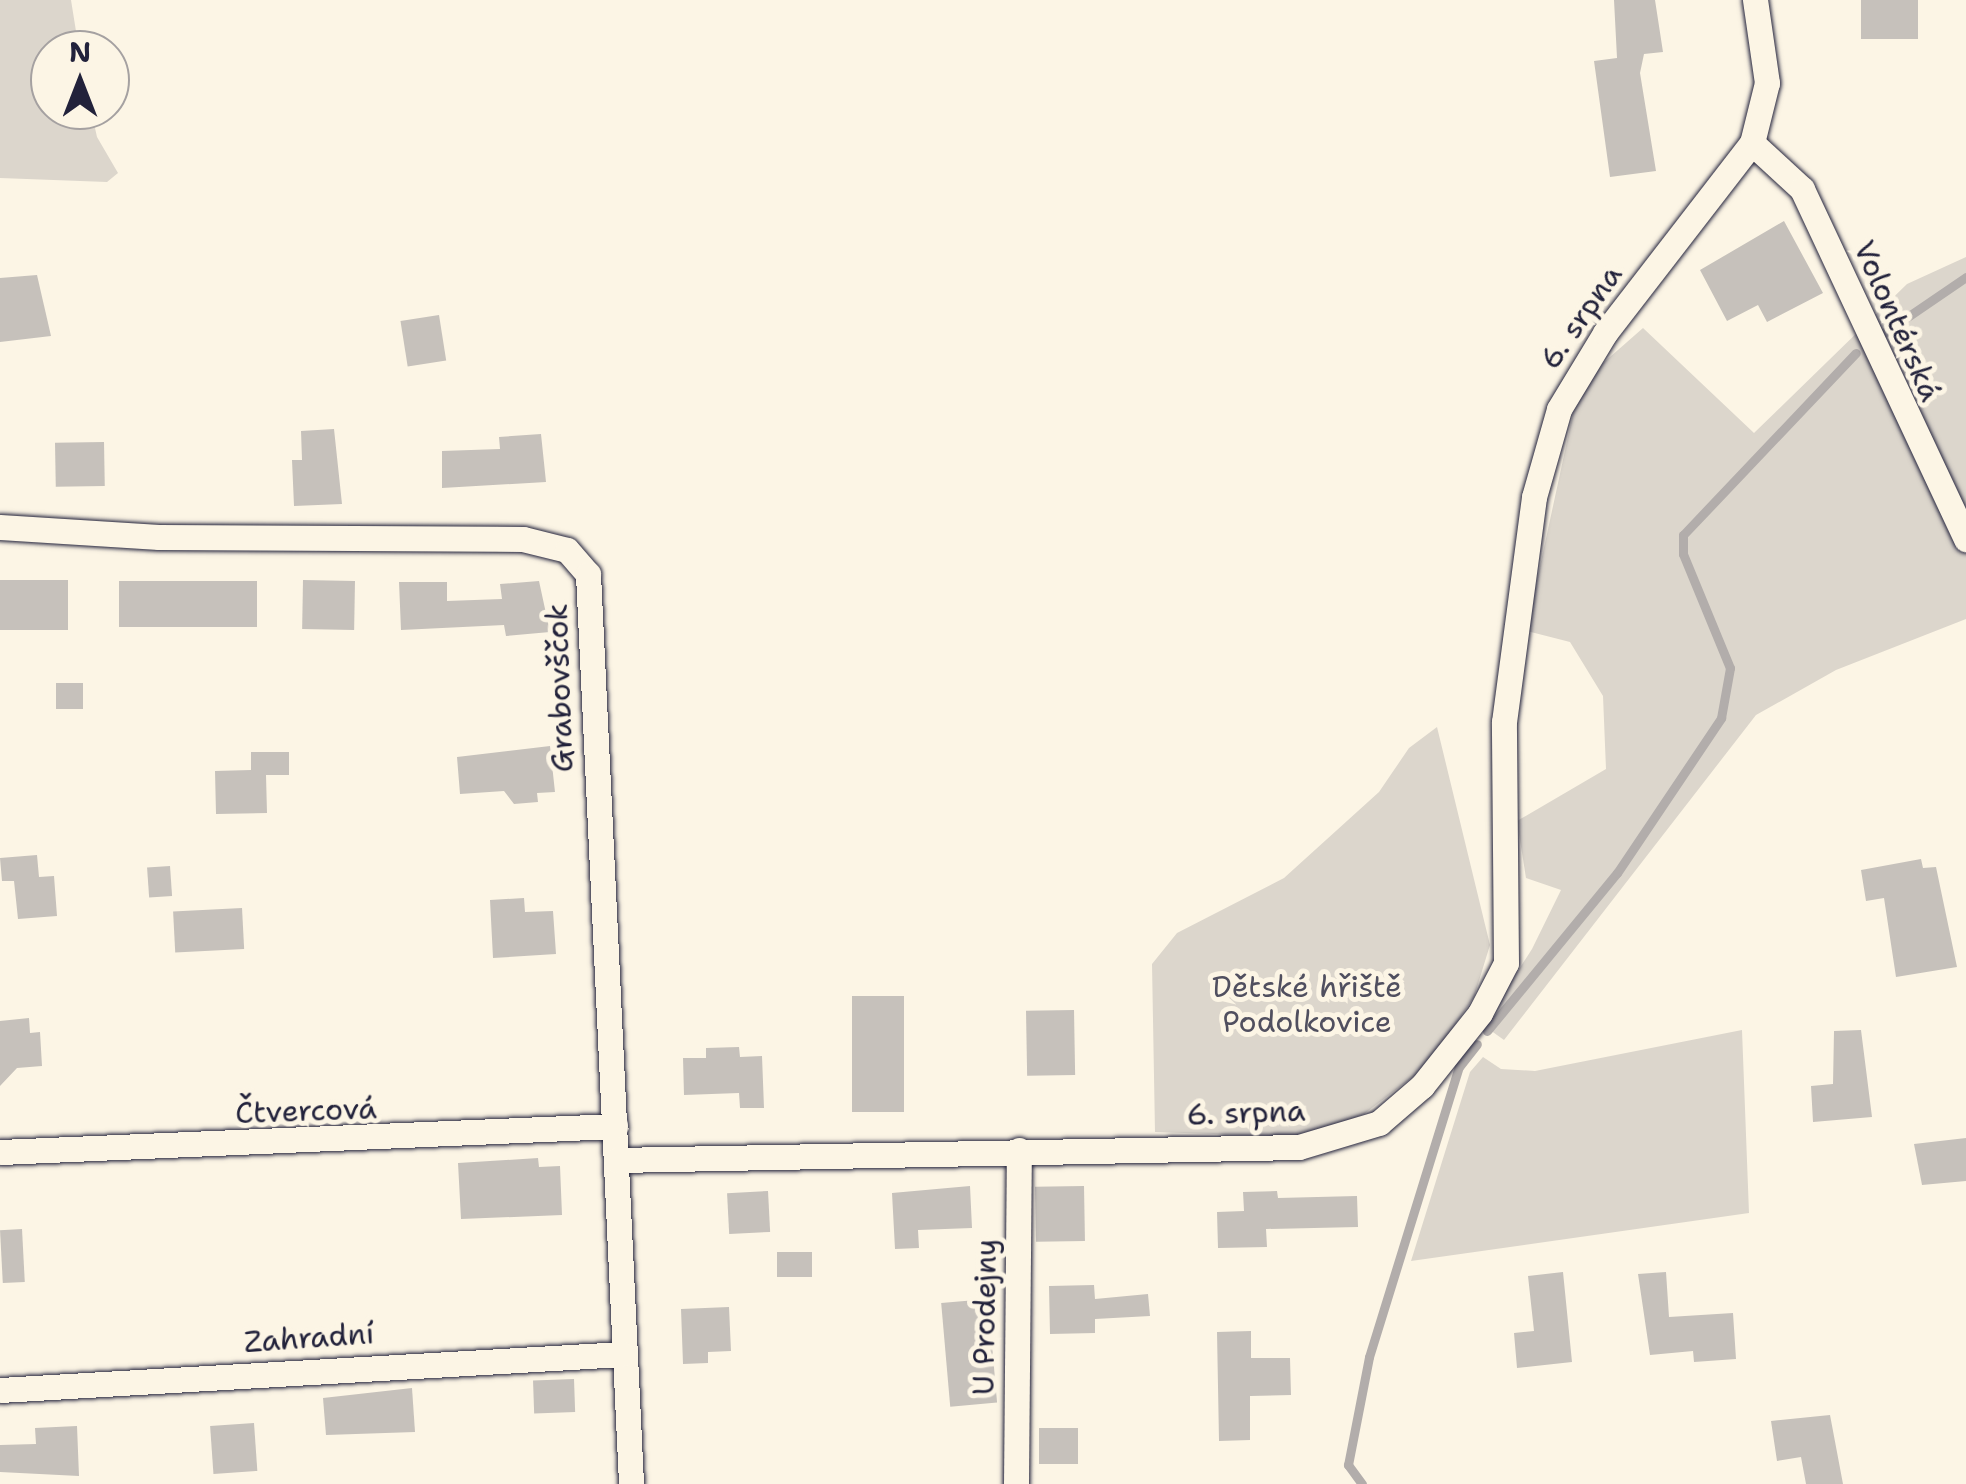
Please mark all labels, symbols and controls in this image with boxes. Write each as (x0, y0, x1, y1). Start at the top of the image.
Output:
north arrow (30, 30, 130, 130)
text: N (69, 33, 91, 71)
street label: Volontérská (1846, 235, 1948, 407)
street label: 6. srpna (1532, 258, 1630, 376)
street label: Grabovščok (539, 603, 581, 773)
park label: Dětské hřiště Podolkovice (1212, 969, 1402, 1040)
street label: Čtvercová (235, 1091, 377, 1131)
street label: 6. srpna (1186, 1093, 1306, 1133)
street label: U Prodejny (966, 1238, 1004, 1396)
street label: Zahradní (243, 1315, 375, 1361)

